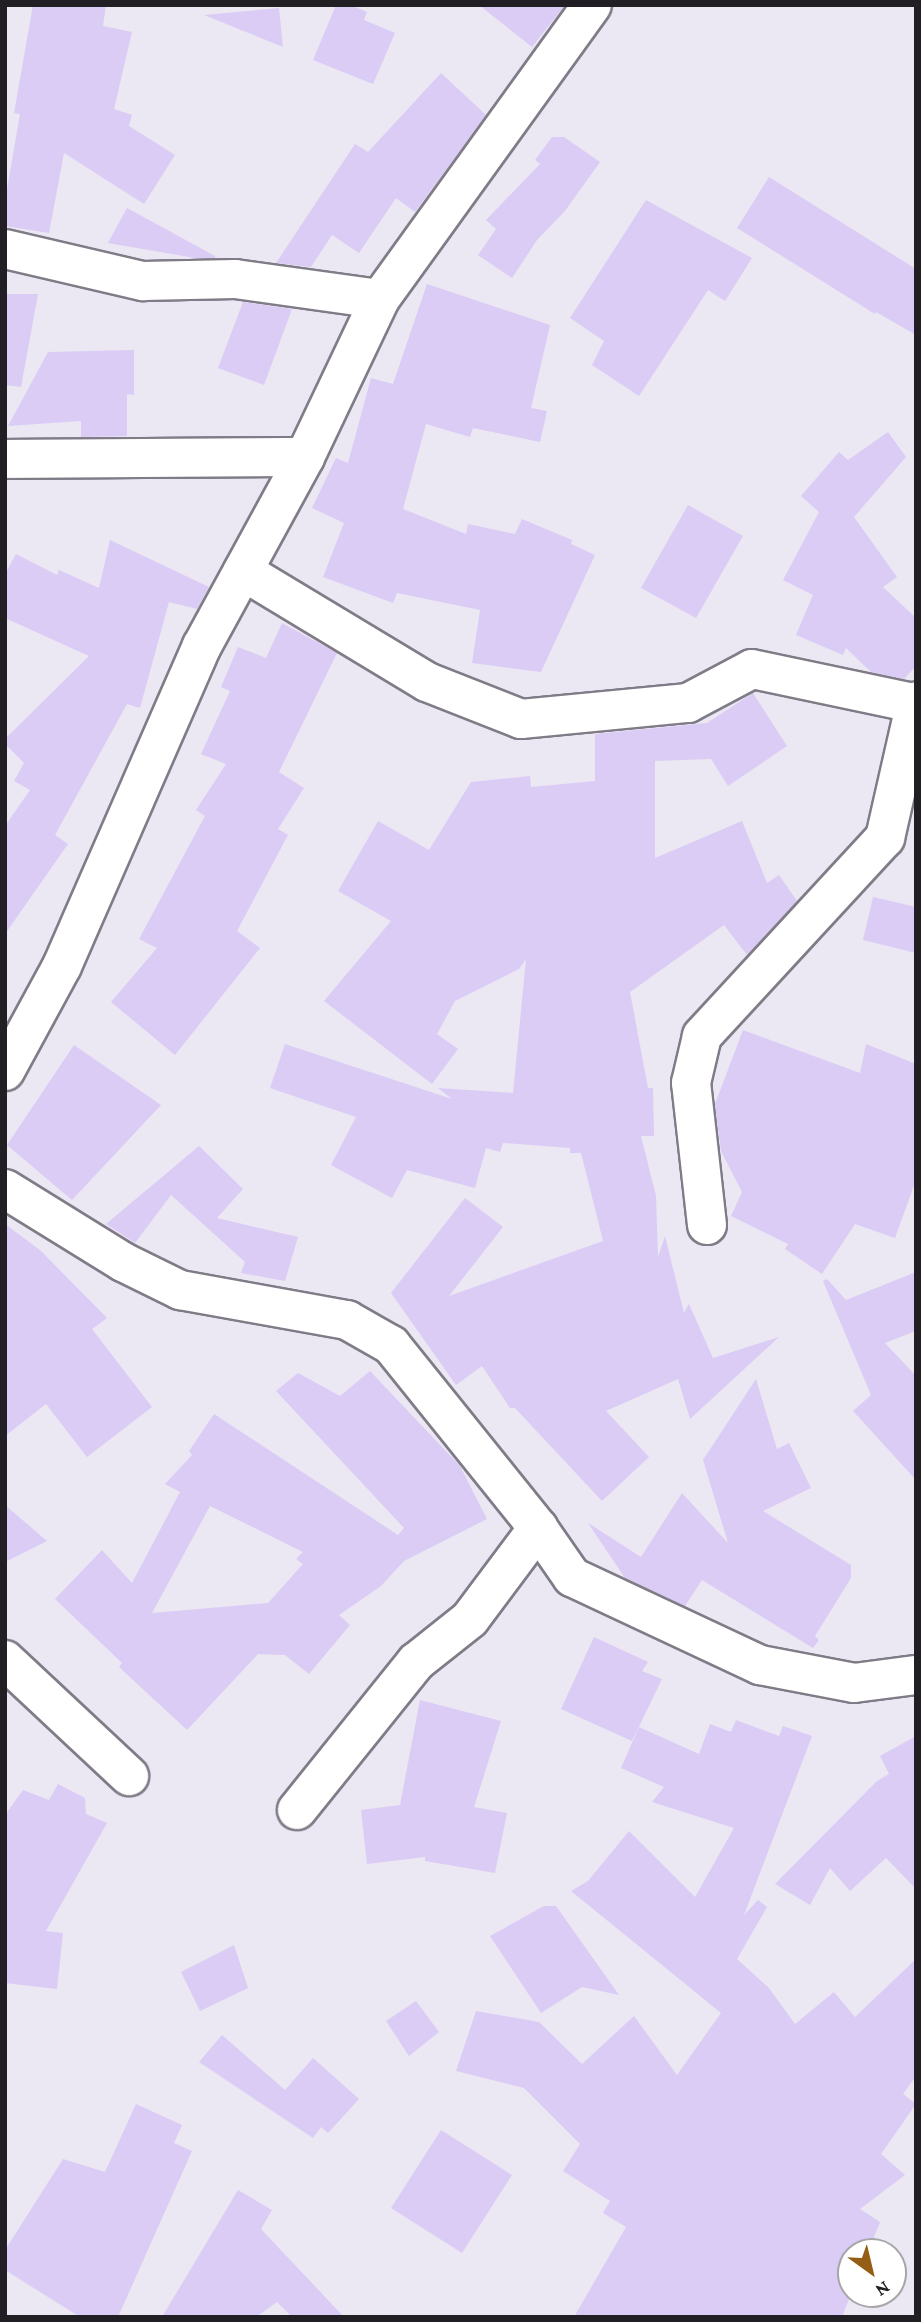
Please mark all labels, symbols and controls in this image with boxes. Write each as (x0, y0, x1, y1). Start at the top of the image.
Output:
north arrow (837, 2238, 907, 2308)
text: N (872, 2277, 894, 2301)

